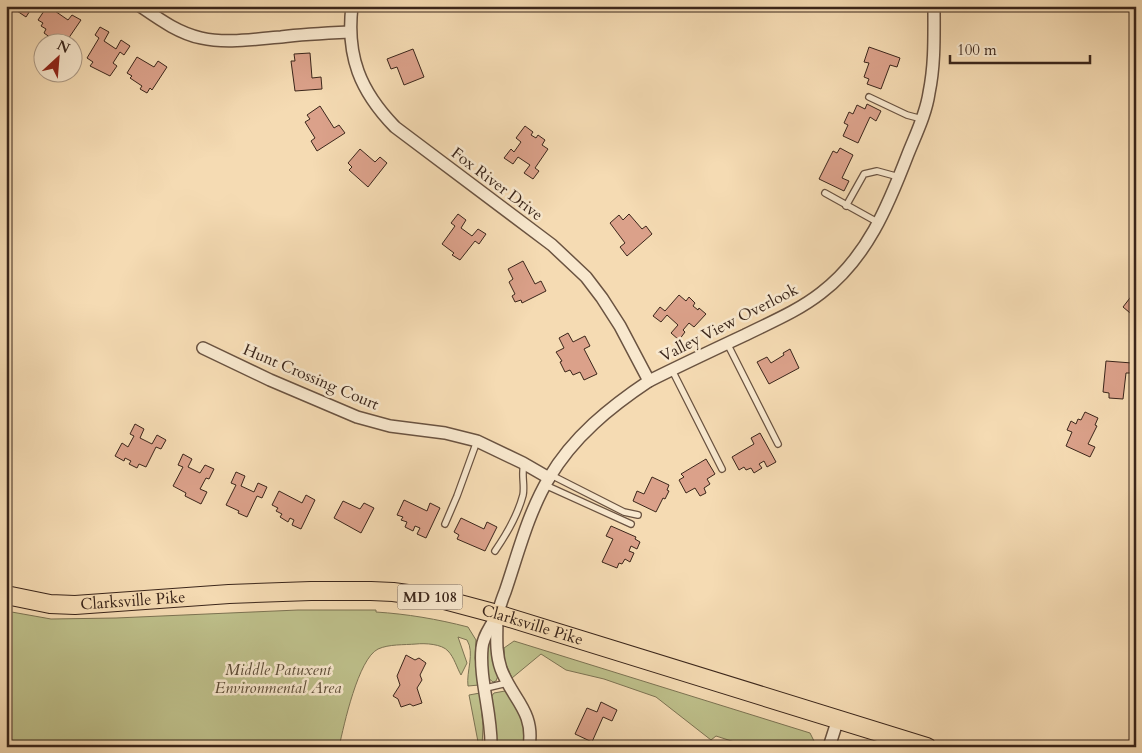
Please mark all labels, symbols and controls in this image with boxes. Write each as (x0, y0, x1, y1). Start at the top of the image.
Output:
north arrow (32, 32, 82, 82)
scale bar (950, 32, 1090, 64)
text: N (54, 36, 73, 58)
text: 100 m (957, 40, 997, 60)
street label: Fox River Drive (447, 142, 547, 226)
street label: Valley View Overlook (656, 278, 802, 367)
street label: Hunt Crossing Court (240, 338, 382, 416)
road number: MD 108 (398, 584, 462, 610)
street label: Clarksville Pike (80, 586, 186, 616)
street label: Clarksville Pike (479, 599, 586, 651)
park label: Middle Patuxent Environmental Area (215, 659, 341, 699)

